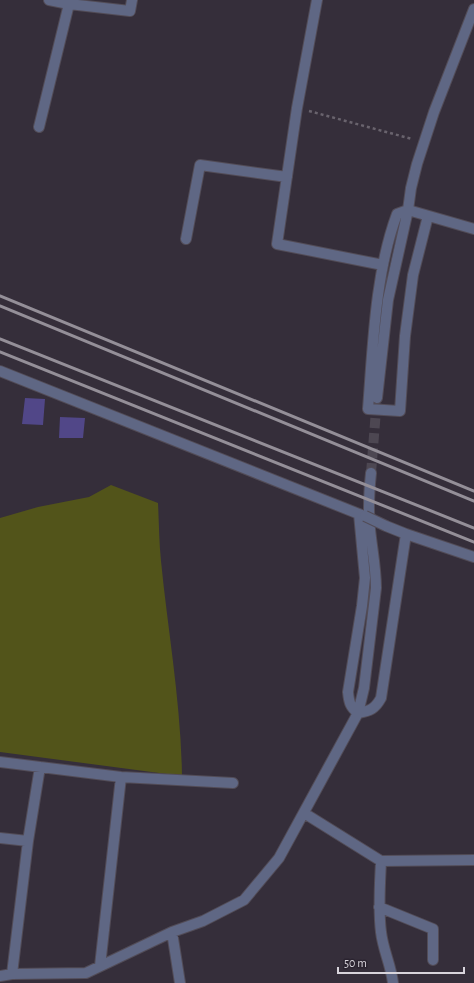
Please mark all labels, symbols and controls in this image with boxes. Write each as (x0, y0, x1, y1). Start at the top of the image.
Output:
scale bar (338, 949, 464, 975)
text: 50 m (344, 957, 367, 969)

